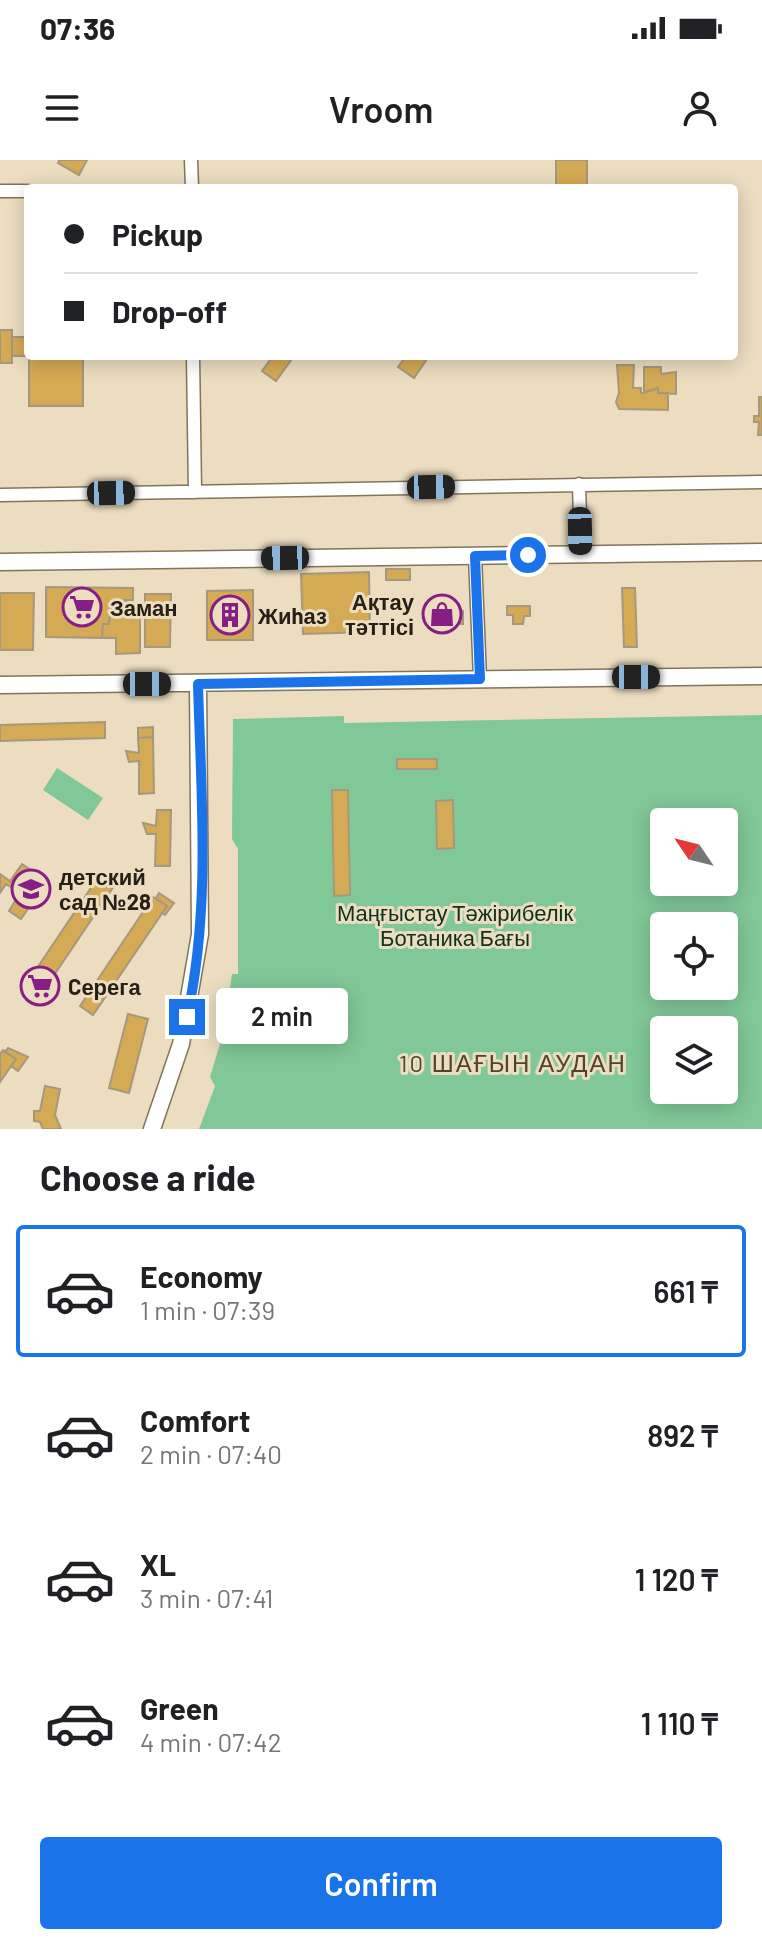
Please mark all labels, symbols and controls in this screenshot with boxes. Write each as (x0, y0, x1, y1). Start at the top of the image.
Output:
text: 07:36 (40, 10, 115, 46)
icon: menu (40, 86, 84, 130)
icon: person (678, 86, 722, 130)
text: Vroom (329, 87, 433, 130)
text: Pickup (112, 216, 203, 252)
text: Drop-off (112, 293, 227, 329)
car (407, 475, 455, 499)
car (87, 481, 135, 505)
car (568, 507, 592, 555)
route start (510, 537, 546, 573)
car (261, 546, 309, 570)
supermarket icon: Заман (61, 586, 103, 628)
place label: Ақтау тәттісі (345, 588, 415, 639)
shop icon: Ақтау тәттісі (421, 593, 463, 635)
place label: Заман (110, 594, 178, 620)
building icon: Жиhаз (209, 594, 251, 636)
place label: Жиhаз (257, 602, 327, 628)
car (612, 665, 660, 689)
car (123, 672, 171, 696)
north arrow (650, 808, 738, 896)
map controls (650, 808, 738, 1104)
place label: детский сад №28 (59, 863, 151, 915)
school or university icon: детский сад №28 (10, 868, 52, 910)
park label: Маңғыстау Тәжірибелік Ботаника Бағы (337, 899, 573, 950)
button: locate (650, 912, 738, 1000)
supermarket icon: Cерега (19, 965, 61, 1007)
place label: Cерега (68, 973, 141, 1000)
callout: 2 min (215, 989, 347, 1045)
route end (169, 999, 205, 1035)
text: 2 min (251, 1000, 313, 1031)
button: layers (650, 1016, 738, 1104)
district label: 10 ШАҒЫН АУДАН (399, 1048, 627, 1077)
text: Choose a ride (40, 1155, 256, 1198)
icon: car (44, 1255, 116, 1327)
text: Economy (140, 1258, 263, 1294)
text: 661 ₸ (654, 1273, 718, 1309)
text: 1 min · 07:39 (140, 1294, 275, 1325)
icon: car (44, 1399, 116, 1471)
text: Comfort (140, 1402, 250, 1438)
text: 892 ₸ (647, 1417, 718, 1453)
text: 2 min · 07:40 (140, 1438, 282, 1469)
icon: car (44, 1543, 116, 1615)
text: XL (140, 1546, 176, 1582)
text: 1 120 ₸ (635, 1561, 718, 1597)
text: 3 min · 07:41 (140, 1582, 273, 1613)
icon: car (44, 1687, 116, 1759)
text: Green (140, 1690, 219, 1726)
text: 1 110 ₸ (641, 1705, 718, 1741)
text: 4 min · 07:42 (140, 1726, 282, 1757)
button: Confirm (40, 1837, 722, 1929)

